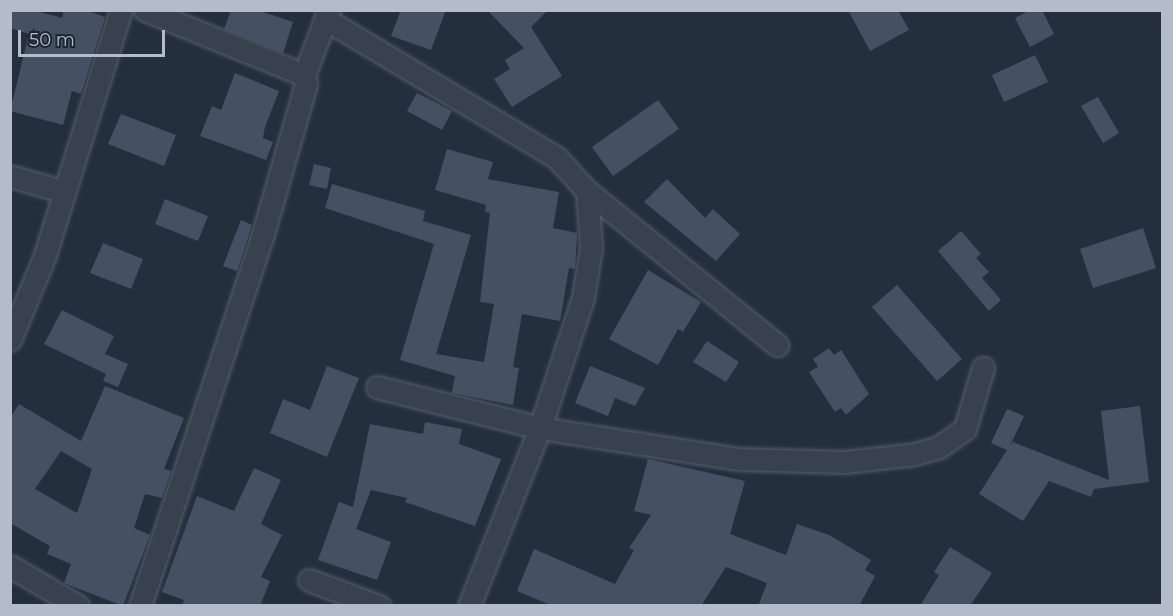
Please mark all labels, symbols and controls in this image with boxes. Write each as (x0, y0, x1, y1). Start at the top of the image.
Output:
scale bar (21, 18, 168, 56)
text: 50 m (29, 29, 75, 51)

